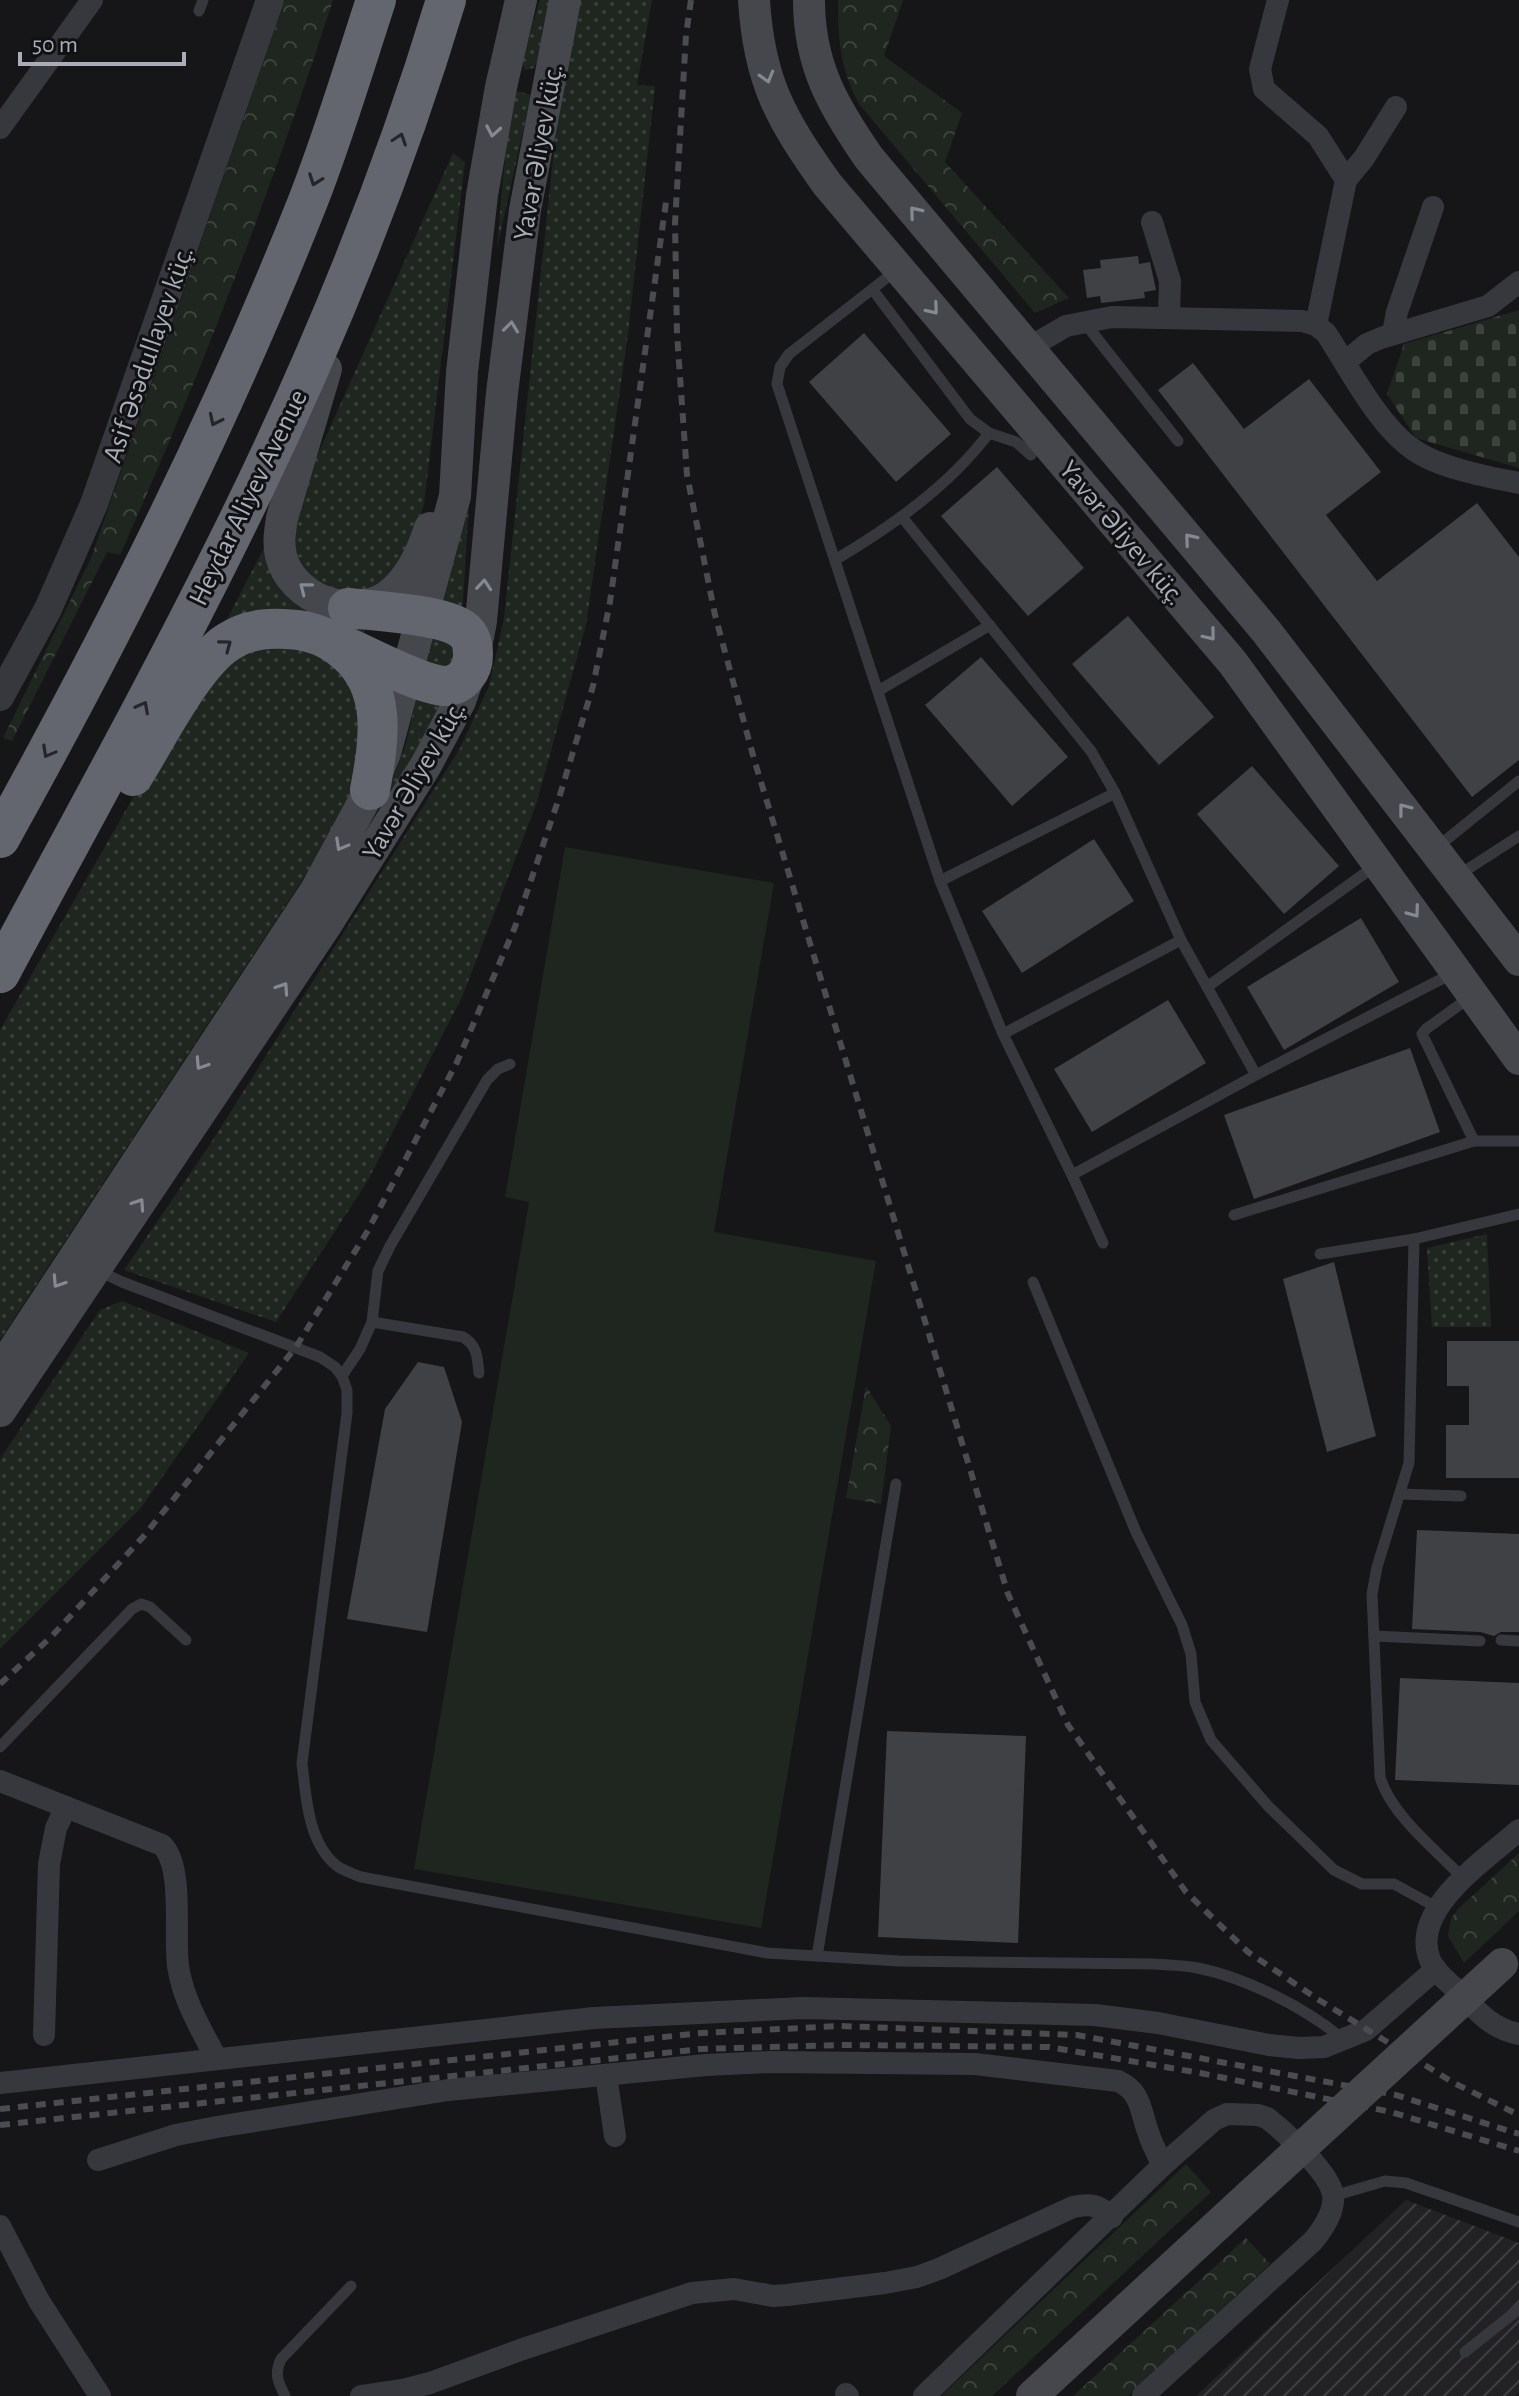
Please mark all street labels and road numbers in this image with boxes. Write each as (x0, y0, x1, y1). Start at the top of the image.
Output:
street label: Yavər Əliyev küç. (510, 62, 568, 243)
street label: Asif Əsədullayev küç. (99, 243, 199, 466)
street label: Heydar Aliyev Avenue (184, 386, 313, 610)
street label: Yavər Əliyev küç. (1053, 456, 1190, 611)
street label: Yavər Əliyev küç. (358, 697, 472, 865)

